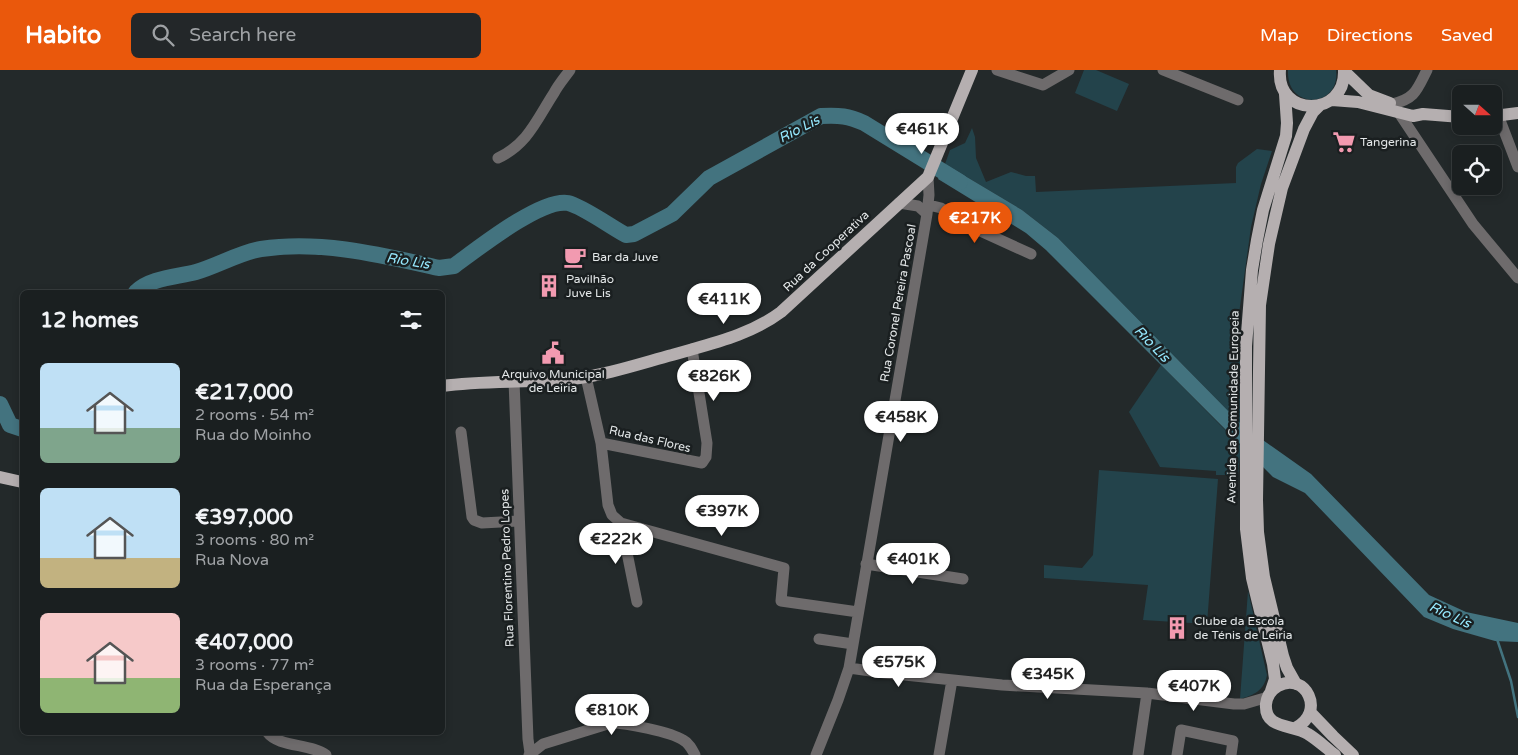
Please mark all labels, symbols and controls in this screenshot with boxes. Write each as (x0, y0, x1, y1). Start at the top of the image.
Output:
search box (131, 13, 481, 58)
text: Habito (25, 21, 101, 50)
icon: search (149, 21, 177, 49)
text: Search here (189, 24, 296, 46)
text: Map (1260, 24, 1299, 46)
text: Directions (1327, 24, 1413, 46)
text: Saved (1441, 24, 1493, 46)
north arrow (1452, 85, 1502, 135)
map controls (1452, 85, 1502, 195)
water label: Rio Lis (776, 111, 824, 147)
pin: €461K (887, 112, 957, 155)
text: €461K (896, 119, 948, 139)
supermarket icon: Tangerina (1331, 129, 1357, 155)
place label: Tangerina (1360, 135, 1416, 149)
button: locate (1452, 145, 1502, 195)
pin: €217K (940, 202, 1010, 244)
street label: Rua da Cooperativa (780, 208, 872, 294)
text: €217K (949, 208, 1001, 228)
street label: Rua Coronel Pereira Pascoal (877, 223, 919, 383)
cafe icon: Bar da Juve (562, 244, 588, 270)
water label: Rio Lis (385, 249, 432, 273)
place label: Bar da Juve (592, 250, 658, 264)
place label: Pavilhão Juve Lis (566, 272, 614, 300)
building icon: Pavilhão Juve Lis (536, 273, 562, 299)
pin: €411K (689, 282, 759, 325)
text: €411K (698, 289, 750, 309)
icon: filters (397, 306, 425, 334)
text: 12 homes (40, 308, 139, 333)
street label: Avenida da Comunidade Europeia (1224, 310, 1242, 504)
water label: Rio Lis (1131, 322, 1174, 367)
public building icon: Arquivo Municipal de Leiria (540, 340, 566, 366)
pin: €826K (679, 360, 749, 402)
text: €826K (688, 366, 740, 386)
place label: Arquivo Municipal de Leiria (501, 367, 605, 395)
text: €217,000 (195, 380, 293, 405)
icon: home (80, 383, 140, 443)
pin: €458K (866, 400, 936, 443)
text: 2 rooms · 54 m² (195, 405, 314, 425)
text: €458K (875, 407, 927, 427)
street label: Rua das Flores (608, 423, 692, 455)
text: Rua do Moinho (195, 425, 311, 445)
street label: Rua Florentino Pedro Lopes (497, 488, 517, 647)
pin: €397K (687, 494, 757, 537)
text: €397K (696, 501, 748, 521)
text: €397,000 (195, 505, 293, 530)
icon: home (80, 508, 140, 568)
pin: €222K (581, 522, 651, 565)
text: €222K (590, 529, 642, 549)
text: 3 rooms · 80 m² (195, 530, 314, 550)
pin: €401K (878, 542, 948, 585)
text: €401K (887, 549, 939, 569)
text: Rua Nova (195, 550, 269, 570)
water label: Rio Lis (1427, 598, 1475, 633)
place label: Clube da Escola de Ténis de Leiria (1194, 614, 1293, 642)
building icon: Clube da Escola de Ténis de Leiria (1164, 615, 1190, 641)
text: €407,000 (195, 630, 293, 655)
icon: home (80, 633, 140, 693)
pin: €575K (864, 646, 934, 688)
text: €575K (873, 652, 925, 672)
text: 3 rooms · 77 m² (195, 655, 314, 675)
pin: €345K (1013, 658, 1083, 700)
text: €345K (1022, 664, 1074, 684)
pin: €407K (1159, 670, 1229, 712)
text: Rua da Esperança (195, 675, 332, 695)
text: €407K (1168, 676, 1220, 696)
pin: €810K (577, 694, 647, 736)
text: €810K (586, 700, 638, 720)

